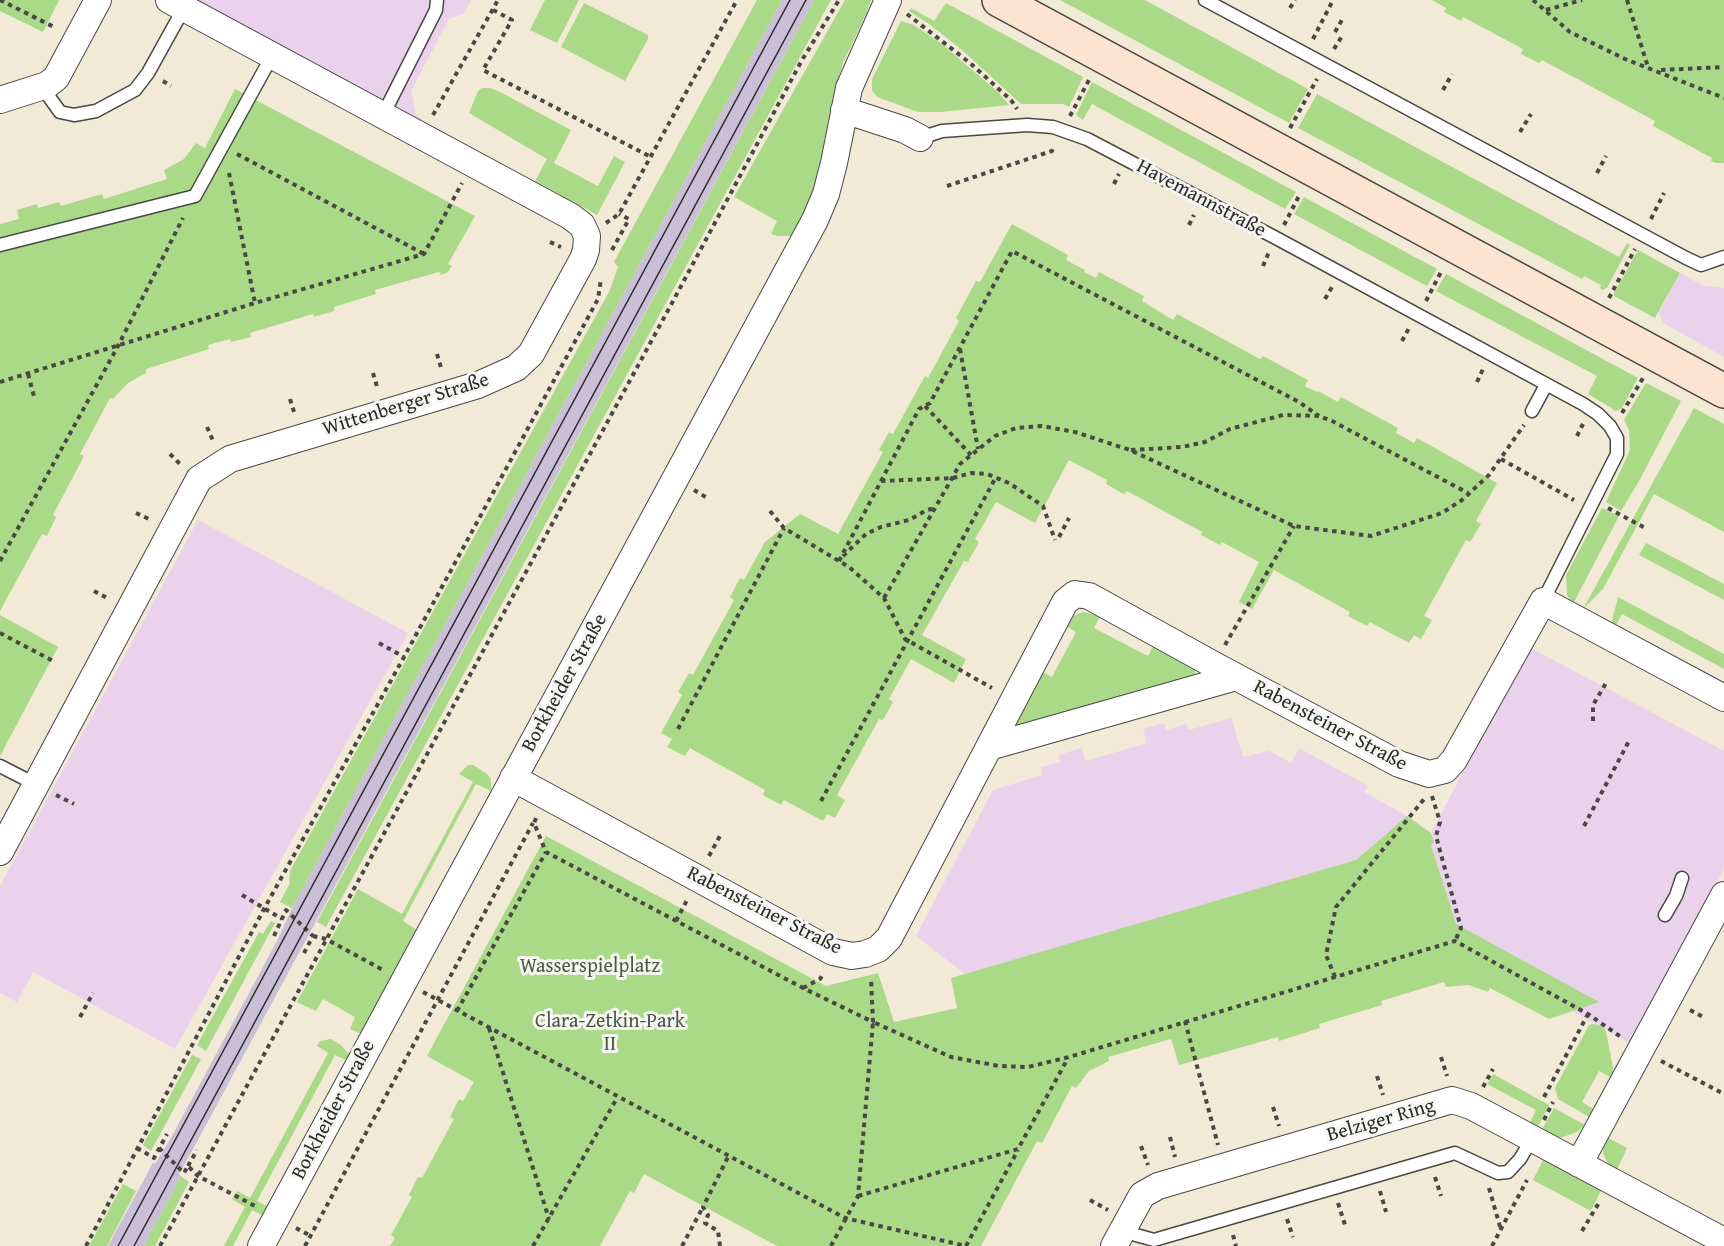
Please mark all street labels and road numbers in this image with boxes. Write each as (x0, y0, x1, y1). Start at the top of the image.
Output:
street label: Havemannstraße (1132, 155, 1270, 243)
street label: Wittenberger Straße (320, 368, 492, 442)
street label: Borkheider Straße (517, 610, 613, 756)
street label: Rabensteiner Straße (1249, 675, 1411, 777)
street label: Rabensteiner Straße (683, 862, 845, 960)
street label: Borkheider Straße (287, 1036, 381, 1184)
street label: Belziger Ring (1324, 1094, 1438, 1148)

